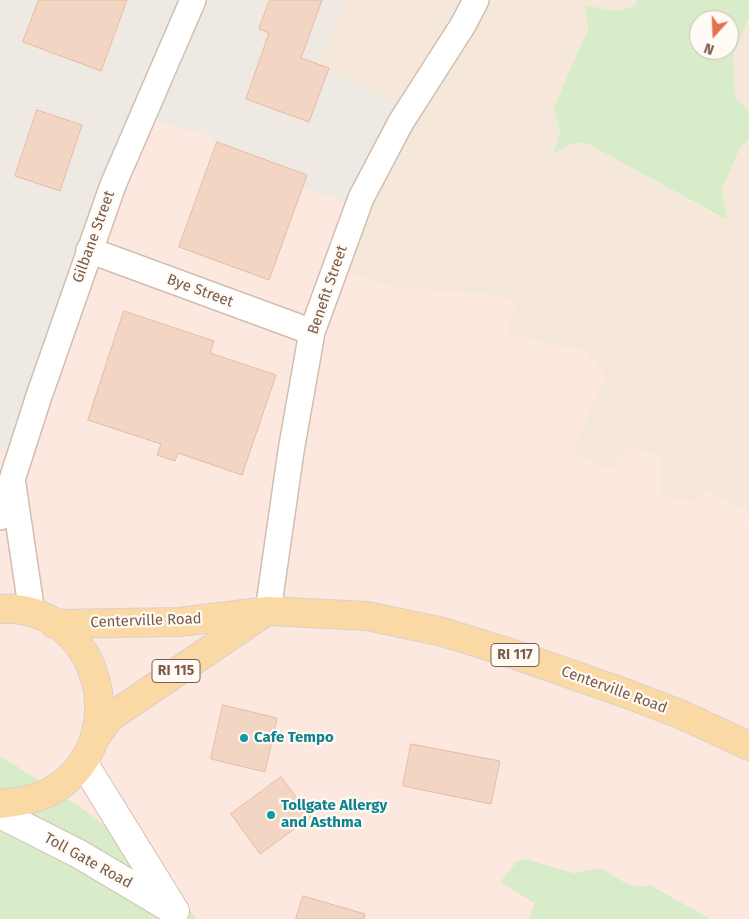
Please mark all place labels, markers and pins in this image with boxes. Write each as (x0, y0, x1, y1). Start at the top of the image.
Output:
place label: Cafe Tempo (254, 729, 334, 747)
marker: Cafe Tempo (238, 732, 250, 744)
place label: Tollgate Allergy and Asthma (281, 797, 387, 832)
marker: Tollgate Allergy and Asthma (265, 809, 277, 821)

